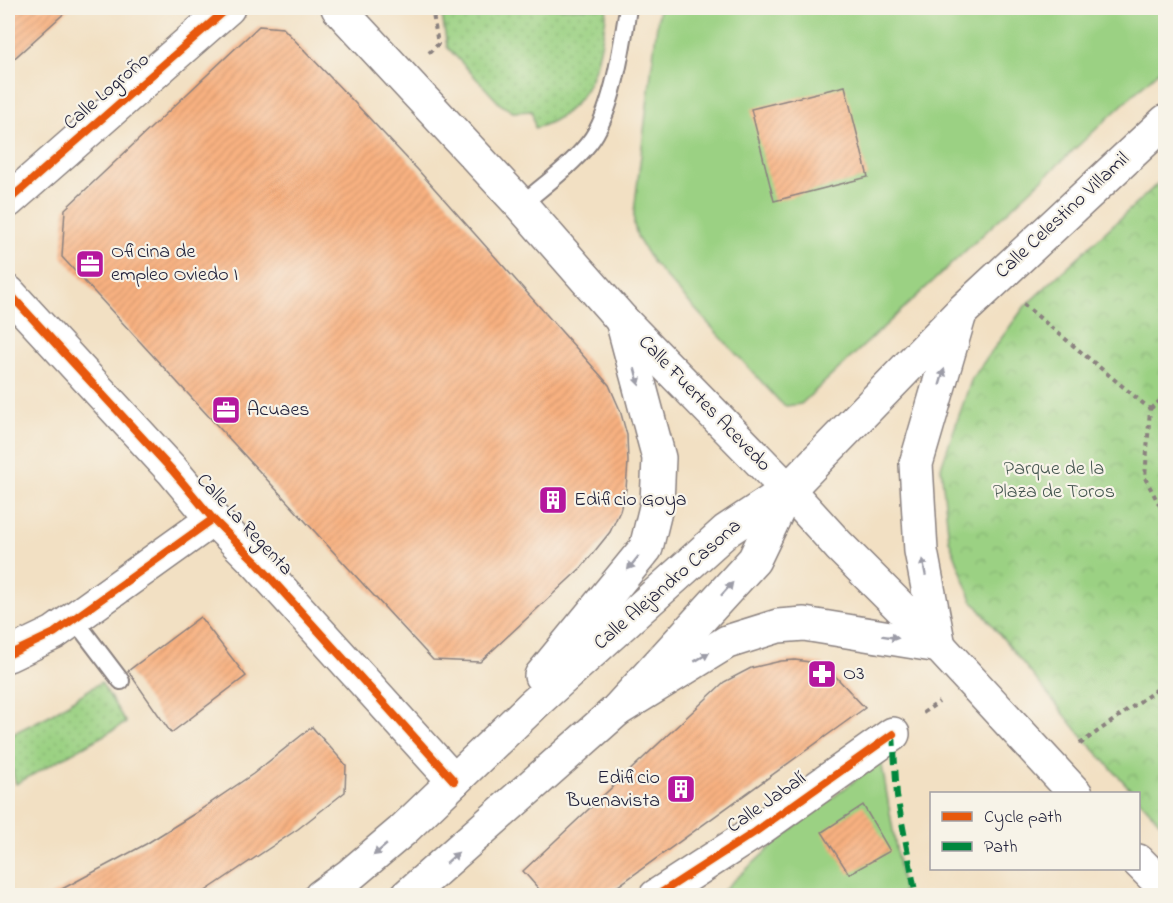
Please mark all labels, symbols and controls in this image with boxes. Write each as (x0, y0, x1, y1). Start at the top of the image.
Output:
street label: Calle Logroño (57, 46, 157, 139)
street label: Calle Celestino Villamil (989, 146, 1137, 286)
place label: Oficina de empleo Oviedo I (111, 238, 238, 290)
office icon: Oficina de empleo Oviedo I (74, 248, 106, 280)
street label: Calle Fuertes Acevedo (631, 329, 777, 479)
one-way arrow (633, 368, 642, 386)
one-way arrow (938, 368, 947, 386)
office icon: Acuaes (210, 394, 242, 426)
place label: Acuaes (247, 396, 310, 425)
park label: Parque de la Plaza de Toros (993, 455, 1115, 507)
street label: Calle La Regenta (188, 467, 299, 583)
building icon: Edificio Goya (537, 484, 569, 516)
place label: Edificio Goya (574, 486, 687, 515)
street label: Calle Alejandro Casona (588, 513, 748, 657)
one-way arrow (627, 555, 640, 571)
one-way arrow (919, 558, 928, 577)
one-way arrow (720, 582, 734, 597)
one-way arrow (880, 633, 899, 642)
one-way arrow (694, 652, 710, 663)
pharmacy icon: O3 (806, 658, 838, 690)
place label: O3 (843, 660, 864, 689)
place label: Edificio Buenavista (566, 764, 660, 816)
street label: Calle Jabalí (721, 765, 813, 841)
building icon: Edificio Buenavista (665, 773, 697, 805)
legend (930, 792, 1140, 870)
text: Cycle path (984, 805, 1062, 831)
text: Path (984, 835, 1018, 861)
one-way arrow (372, 843, 388, 856)
one-way arrow (444, 852, 459, 865)

